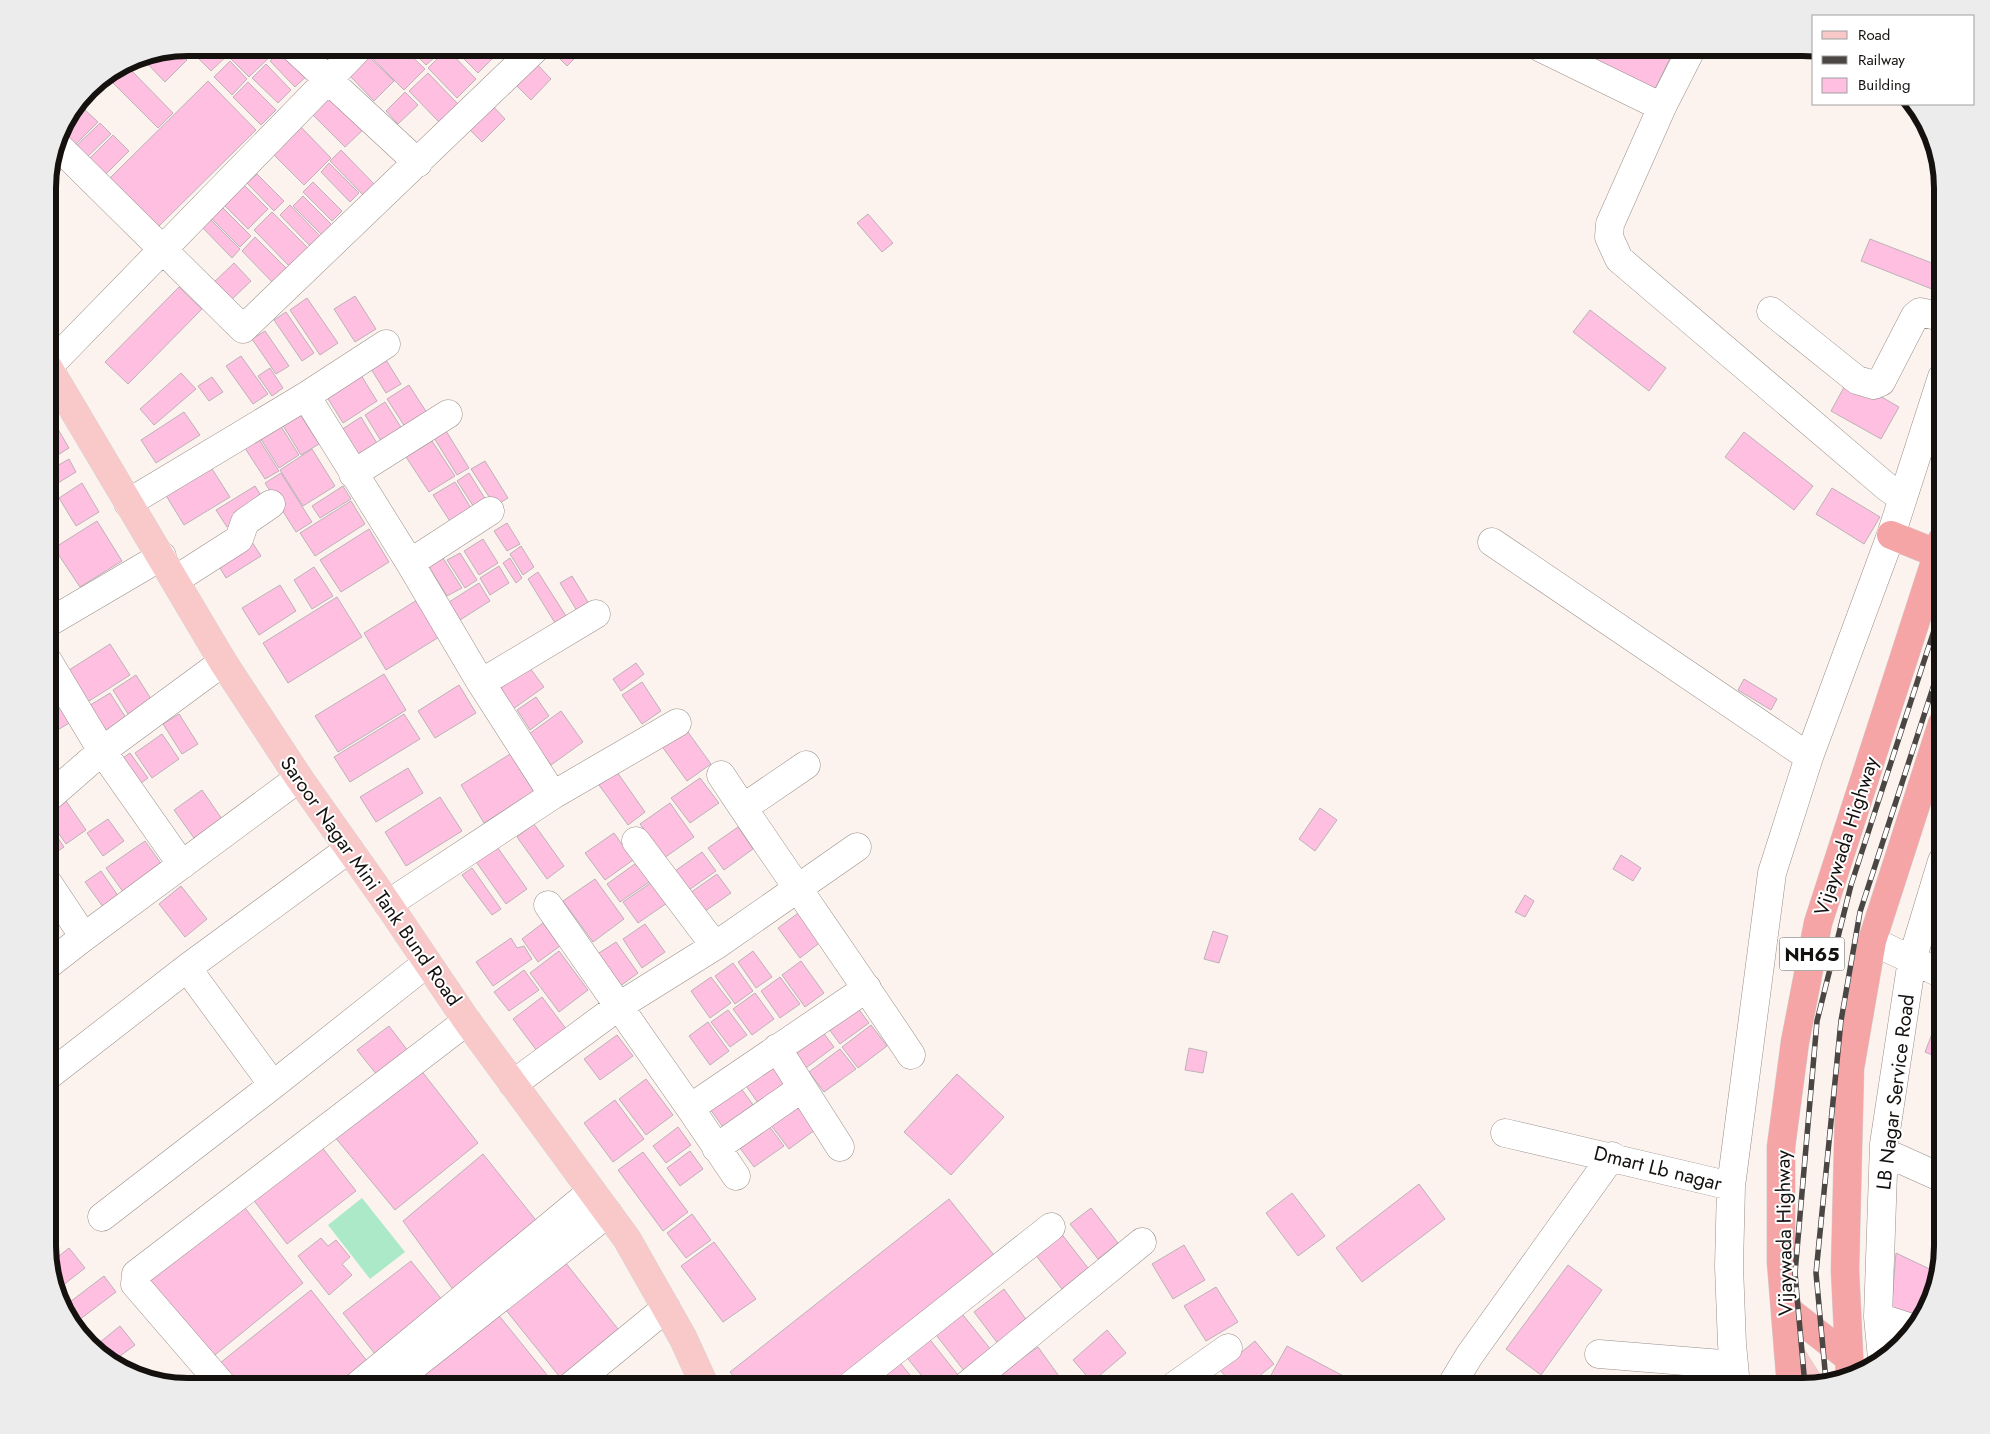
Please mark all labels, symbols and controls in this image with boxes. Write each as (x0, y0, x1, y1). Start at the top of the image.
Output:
legend (1812, 15, 1975, 105)
text: Road (1858, 24, 1890, 46)
text: Railway (1858, 49, 1905, 71)
text: Building (1858, 74, 1910, 96)
street label: Saroor Nagar Mini Tank Bund Road (273, 751, 468, 1012)
street label: Vijaywada Highway (1807, 753, 1886, 919)
road number: NH65 (1780, 938, 1844, 971)
street label: LB Nagar Service Road (1869, 993, 1922, 1192)
street label: Dmart Lb nagar (1591, 1139, 1725, 1198)
street label: Vijaywada Highway (1769, 1150, 1800, 1316)

